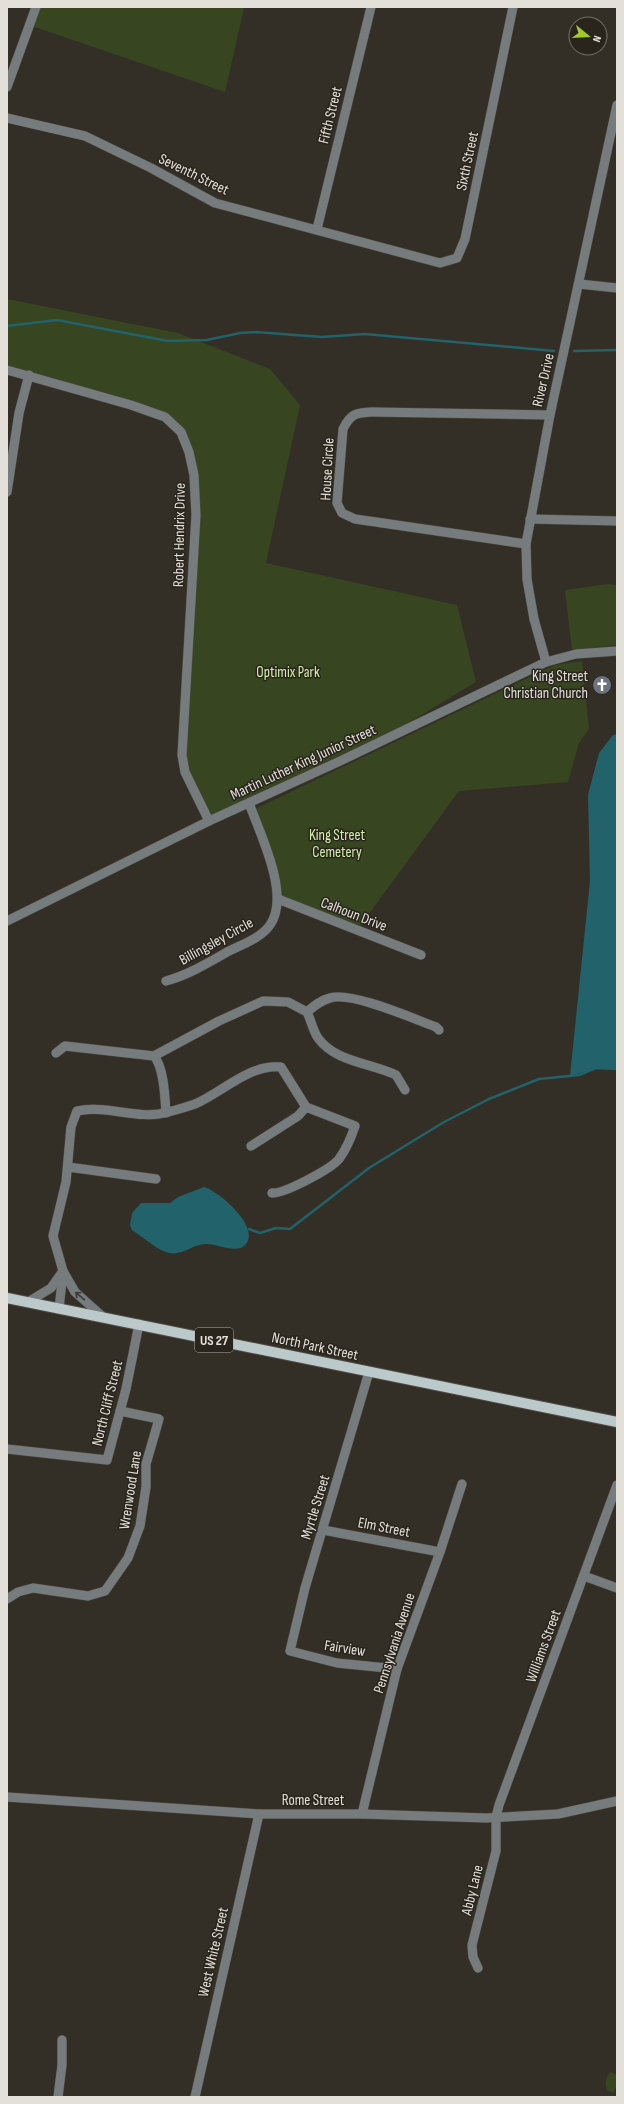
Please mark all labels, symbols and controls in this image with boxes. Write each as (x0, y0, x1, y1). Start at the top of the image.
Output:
north arrow (568, 16, 608, 56)
text: N (590, 34, 604, 44)
street label: Fifth Street (314, 84, 347, 146)
street label: Sixth Street (452, 129, 483, 192)
street label: Seventh Street (156, 149, 232, 200)
street label: River Drive (528, 352, 559, 409)
street label: House Circle (316, 437, 339, 501)
street label: Robert Hendrix Drive (169, 483, 190, 587)
park label: Optimix Park (256, 663, 320, 682)
place label: King Street Christian Church (503, 667, 588, 703)
church icon: King Street Christian Church (591, 674, 613, 696)
street label: Martin Luther King Junior Street (227, 720, 379, 805)
park label: King Street Cemetery (309, 826, 365, 862)
street label: Calhoun Drive (318, 893, 390, 936)
street label: Billingsley Circle (176, 913, 257, 970)
one-way arrow (74, 1291, 85, 1300)
road number: US 27 (195, 1328, 233, 1352)
street label: North Park Street (270, 1328, 360, 1365)
street label: North Cliff Street (88, 1358, 127, 1448)
street label: Wrenwood Lane (115, 1449, 146, 1531)
street label: Myrtle Street (297, 1472, 334, 1542)
street label: Elm Street (356, 1513, 412, 1542)
street label: Pennsylvania Avenue (369, 1591, 420, 1696)
street label: Williams Street (522, 1607, 566, 1685)
street label: Fairview (323, 1636, 367, 1661)
street label: Rome Street (282, 1791, 345, 1810)
street label: Abby Lane (457, 1863, 488, 1918)
street label: West White Street (194, 1905, 233, 1999)

